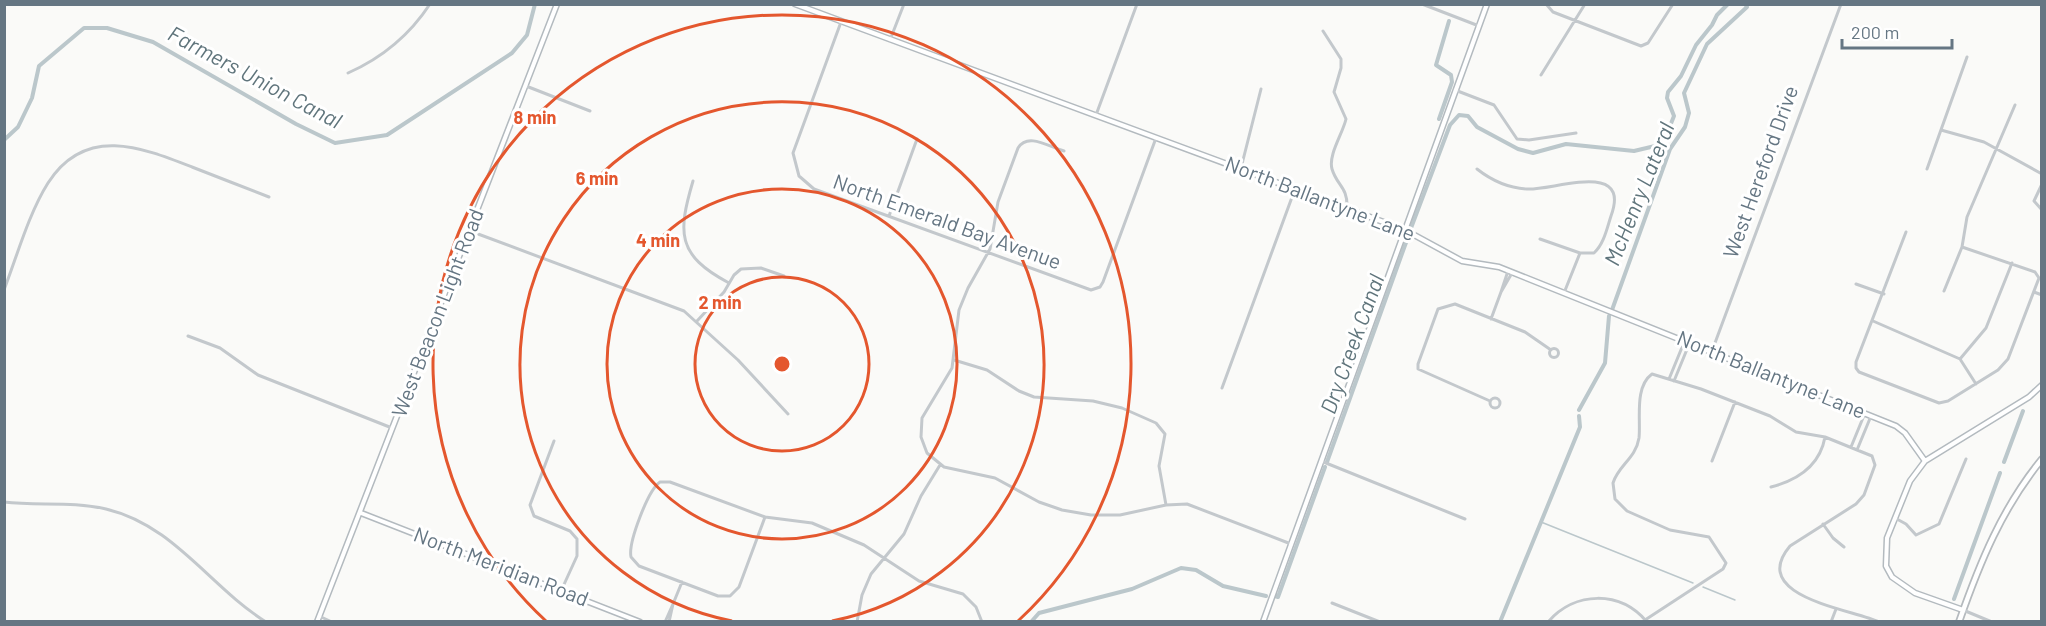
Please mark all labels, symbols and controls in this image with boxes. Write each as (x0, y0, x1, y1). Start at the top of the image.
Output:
scale bar (1842, 12, 1952, 50)
water label: Farmers Union Canal (164, 19, 347, 133)
text: 200 m (1851, 21, 1899, 43)
street label: West Hereford Drive (1717, 82, 1802, 261)
text: 8 min (514, 106, 556, 128)
water label: McHenry Lateral (1597, 118, 1679, 269)
street label: North Ballantyne Lane (1222, 150, 1419, 245)
text: 6 min (576, 167, 618, 189)
street label: North Emerald Bay Avenue (830, 168, 1065, 274)
street label: West Beacon Light Road (385, 205, 488, 420)
text: 4 min (636, 229, 680, 251)
water label: Dry Creek Canal (1314, 270, 1388, 417)
text: 2 min (698, 291, 742, 313)
street label: North Ballantyne Lane (1674, 324, 1869, 423)
centre of rings (772, 354, 792, 374)
street label: North Meridian Road (410, 521, 593, 610)

